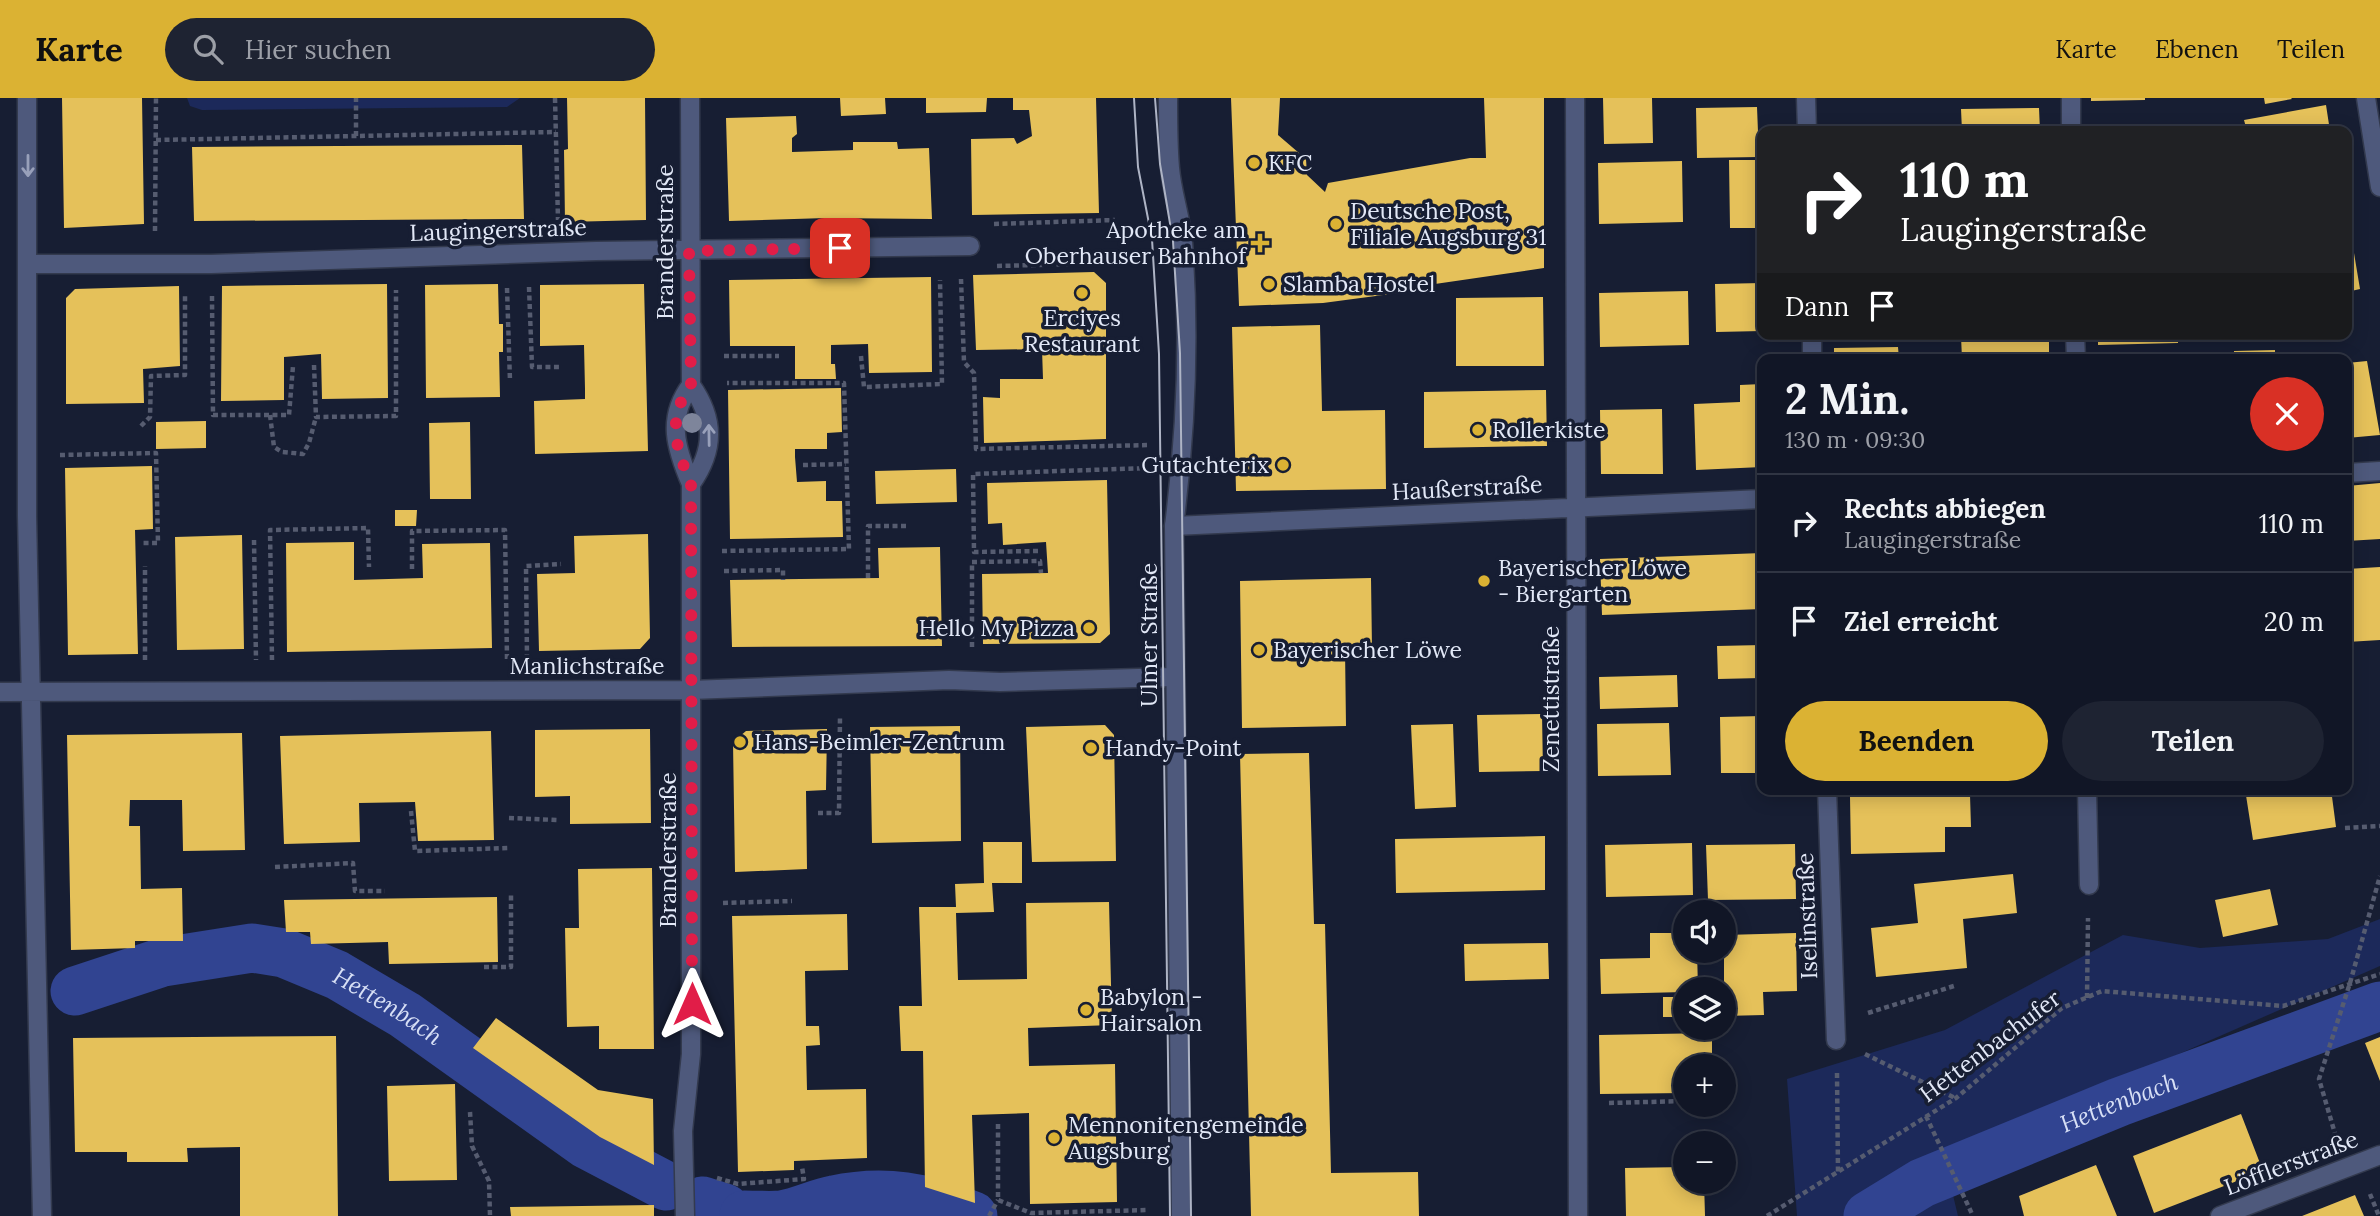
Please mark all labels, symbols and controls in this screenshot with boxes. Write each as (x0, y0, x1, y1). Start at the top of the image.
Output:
search box (165, 18, 655, 81)
text: Karte (35, 28, 123, 70)
icon: search (189, 30, 227, 68)
text: Hier suchen (245, 33, 391, 66)
text: Karte (2055, 34, 2117, 65)
text: Ebenen (2155, 34, 2239, 65)
text: Teilen (2277, 34, 2345, 65)
place label: KFC (1268, 148, 1312, 177)
text: 110 m (1900, 148, 2029, 210)
one-way arrow (21, 154, 34, 177)
icon: right (1785, 154, 1876, 245)
marker: KFC (1246, 155, 1262, 171)
street label: Branderstraße (650, 164, 679, 320)
place label: Deutsche Post, Filiale Augsburg 31 (1350, 196, 1547, 251)
text: Laugingerstraße (1900, 209, 2147, 250)
street label: Laugingerstraße (409, 212, 587, 247)
place label: Apotheke am Oberhauser Bahnhof (1025, 215, 1248, 270)
marker: Deutsche Post, Filiale Augsburg 31 (1328, 216, 1344, 232)
pin (810, 218, 870, 278)
icon: arrive (821, 229, 859, 267)
marker: Apotheke am Oberhauser Bahnhof (1252, 235, 1268, 251)
place label: Slamba Hostel (1283, 269, 1435, 298)
marker: Slamba Hostel (1261, 276, 1277, 292)
marker: Erciyes Restaurant (1074, 285, 1090, 301)
icon: arrive (1863, 287, 1901, 325)
text: Dann (1785, 290, 1849, 323)
place label: Erciyes Restaurant (1024, 303, 1140, 358)
text: 2 Min. (1785, 372, 1909, 426)
button: close (2250, 377, 2324, 451)
place label: Rollerkiste (1492, 415, 1605, 444)
marker: Rollerkiste (1470, 422, 1486, 438)
one-way arrow (702, 424, 716, 447)
text: 130 m · 09:30 (1785, 425, 1925, 454)
place label: Gutachterix (1141, 450, 1269, 479)
marker: Gutachterix (1275, 457, 1291, 473)
street label: Haußerstraße (1391, 469, 1543, 506)
text: Rechts abbiegen (1844, 492, 2046, 525)
icon: right (1785, 504, 1823, 542)
text: 110 m (2259, 507, 2324, 540)
text: Laugingerstraße (1844, 525, 2021, 554)
place label: Bayerischer Löwe - Biergarten (1498, 553, 1687, 608)
street label: Ulmer Straße (1134, 563, 1163, 707)
marker: Bayerischer Löwe - Biergarten (1476, 573, 1492, 589)
icon: arrive (1785, 602, 1823, 640)
text: Ziel erreicht (1844, 605, 1998, 638)
text: 20 m (2264, 605, 2324, 638)
place label: Hello My Pizza (918, 613, 1075, 642)
marker: Hello My Pizza (1081, 620, 1097, 636)
street label: Zenettistraße (1536, 626, 1565, 772)
place label: Bayerischer Löwe (1273, 635, 1462, 664)
marker: Bayerischer Löwe (1251, 642, 1267, 658)
street label: Manlichstraße (509, 651, 665, 680)
button: Beenden (1785, 701, 2048, 781)
button: Teilen (2062, 701, 2324, 781)
place label: Hans-Beimler-Zentrum (754, 727, 1005, 756)
place label: Handy-Point (1105, 733, 1242, 762)
marker: Hans-Beimler-Zentrum (732, 734, 748, 750)
marker: Handy-Point (1083, 740, 1099, 756)
street label: Branderstraße (653, 772, 682, 928)
street label: Iselinstraße (1790, 852, 1823, 980)
map controls (1673, 900, 1736, 1194)
button: sound (1673, 900, 1736, 963)
water label: Hettenbach (327, 960, 449, 1052)
position arrow (655, 967, 729, 1041)
button: layers (1673, 977, 1736, 1040)
place label: Babylon - Hairsalon (1100, 982, 1202, 1037)
street label: Hettenbachufer (1913, 983, 2066, 1108)
marker: Babylon - Hairsalon (1078, 1002, 1094, 1018)
button: + (1673, 1054, 1736, 1117)
water label: Hettenbach (2055, 1066, 2182, 1140)
place label: Mennonitengemeinde Augsburg (1067, 1110, 1304, 1165)
street label: Löfflerstraße (2220, 1124, 2362, 1201)
marker: Mennonitengemeinde Augsburg (1046, 1130, 1062, 1146)
button: − (1673, 1131, 1736, 1194)

